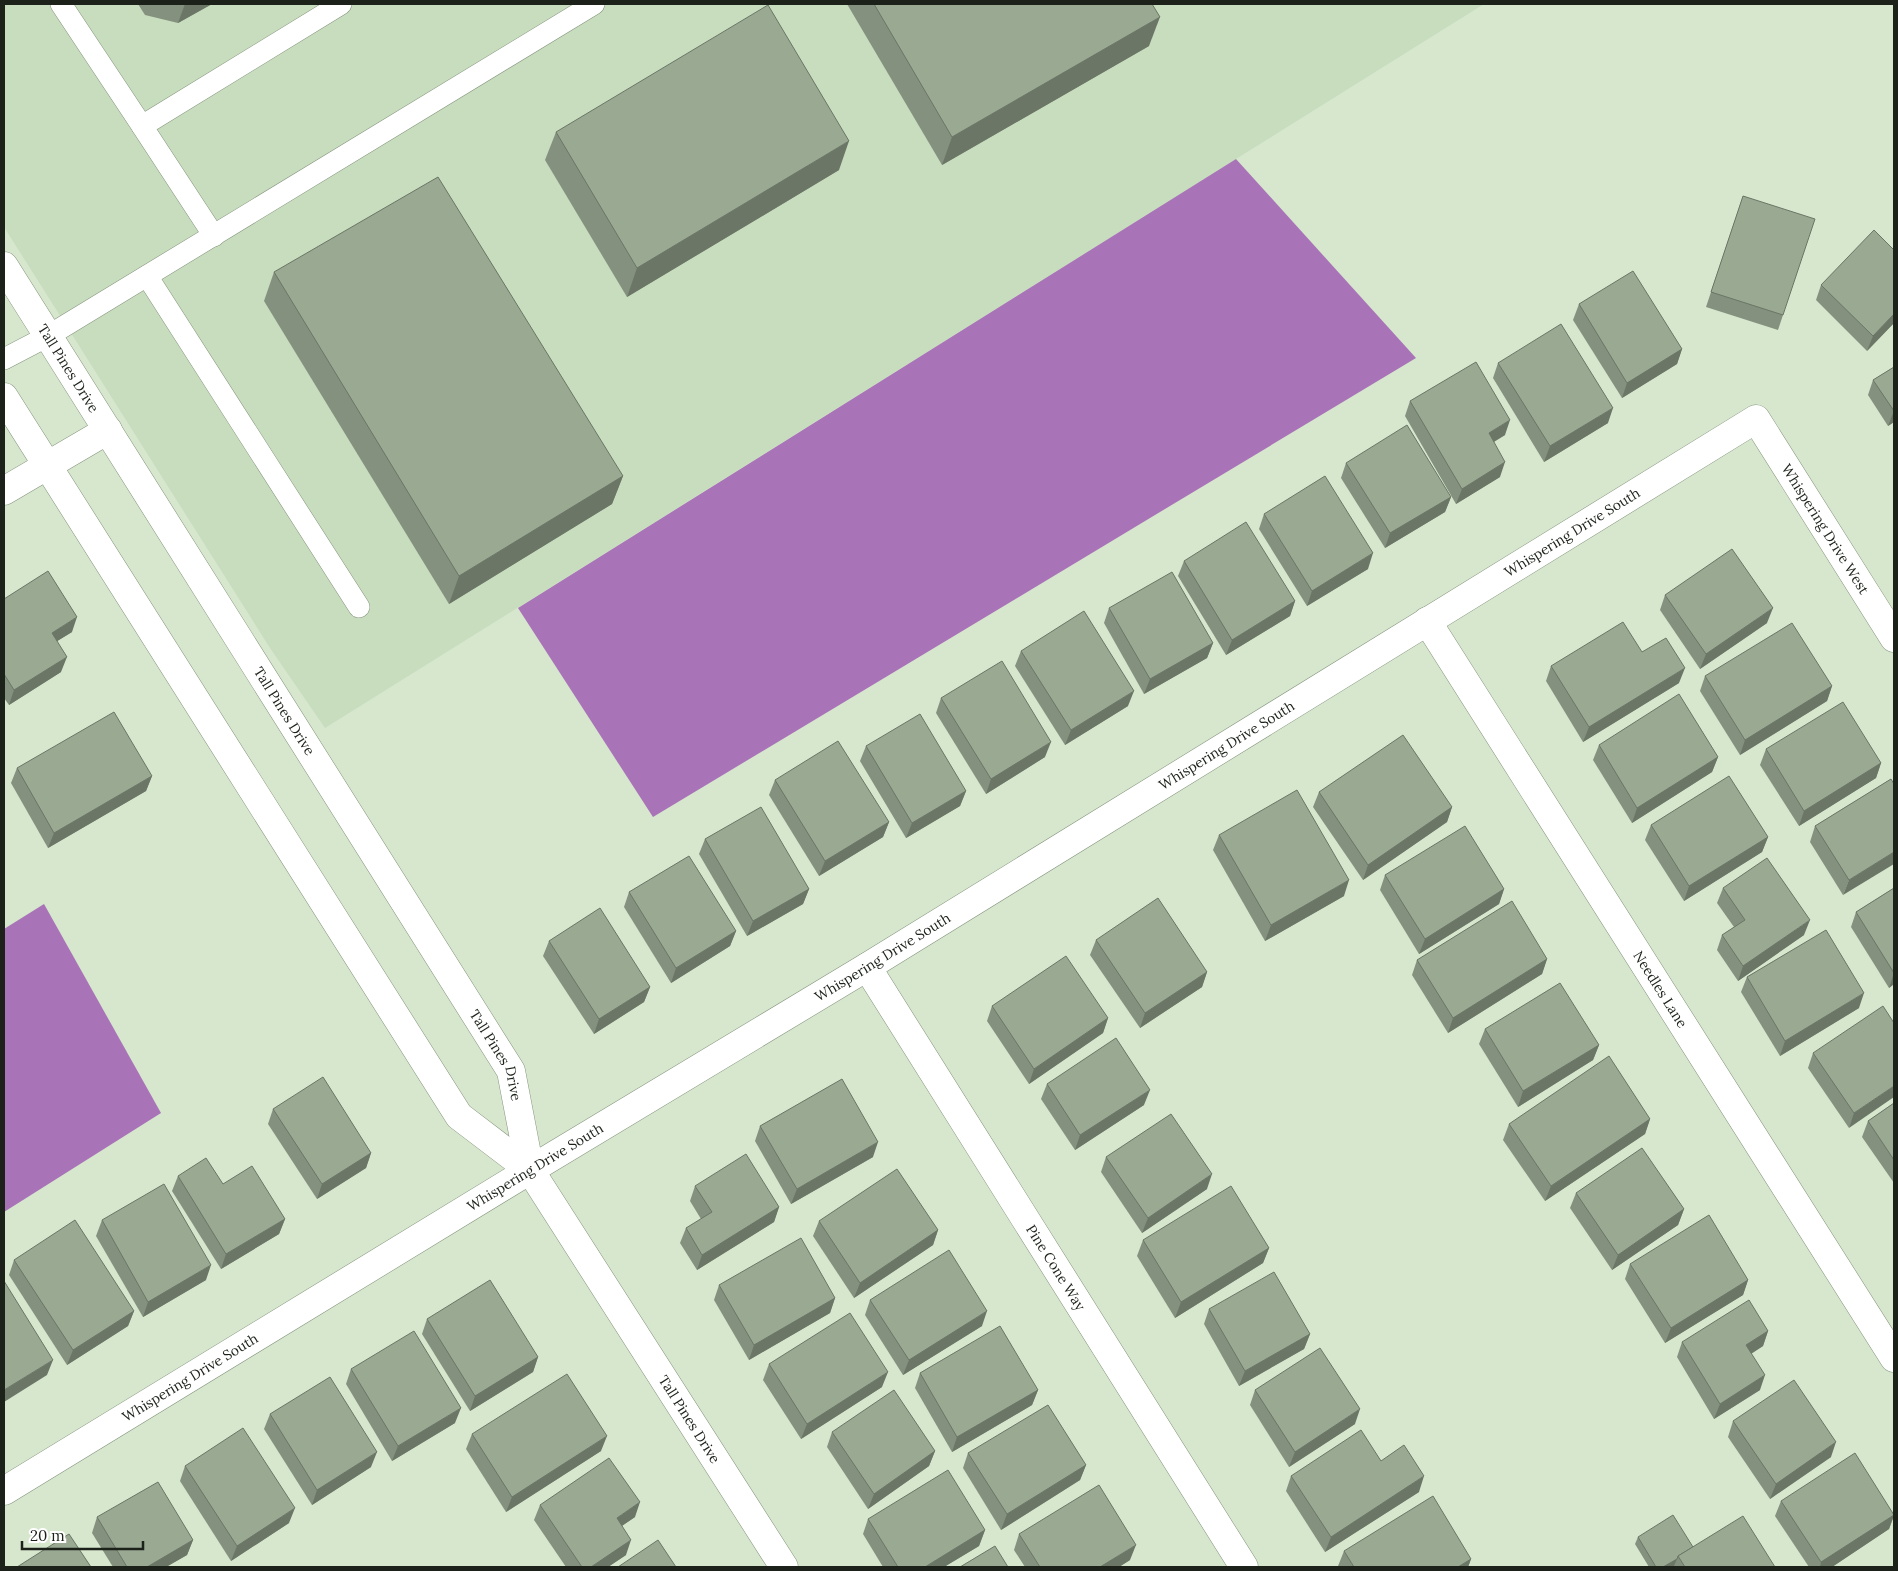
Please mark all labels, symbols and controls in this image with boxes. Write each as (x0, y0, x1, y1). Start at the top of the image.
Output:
street label: Tall Pines Drive (34, 321, 103, 416)
street label: Whispering Drive West (1778, 461, 1873, 598)
street label: Whispering Drive South (1501, 484, 1643, 581)
street label: Tall Pines Drive (250, 664, 319, 759)
street label: Whispering Drive South (1155, 697, 1298, 794)
street label: Whispering Drive South (811, 909, 954, 1005)
street label: Needles Lane (1629, 948, 1692, 1031)
street label: Tall Pines Drive (466, 1006, 526, 1103)
street label: Whispering Drive South (464, 1119, 606, 1215)
street label: Pine Cone Way (1022, 1221, 1090, 1314)
street label: Whispering Drive South (119, 1329, 261, 1426)
street label: Tall Pines Drive (655, 1372, 724, 1467)
scale bar (22, 1518, 144, 1550)
text: 20 m (30, 1526, 65, 1545)

